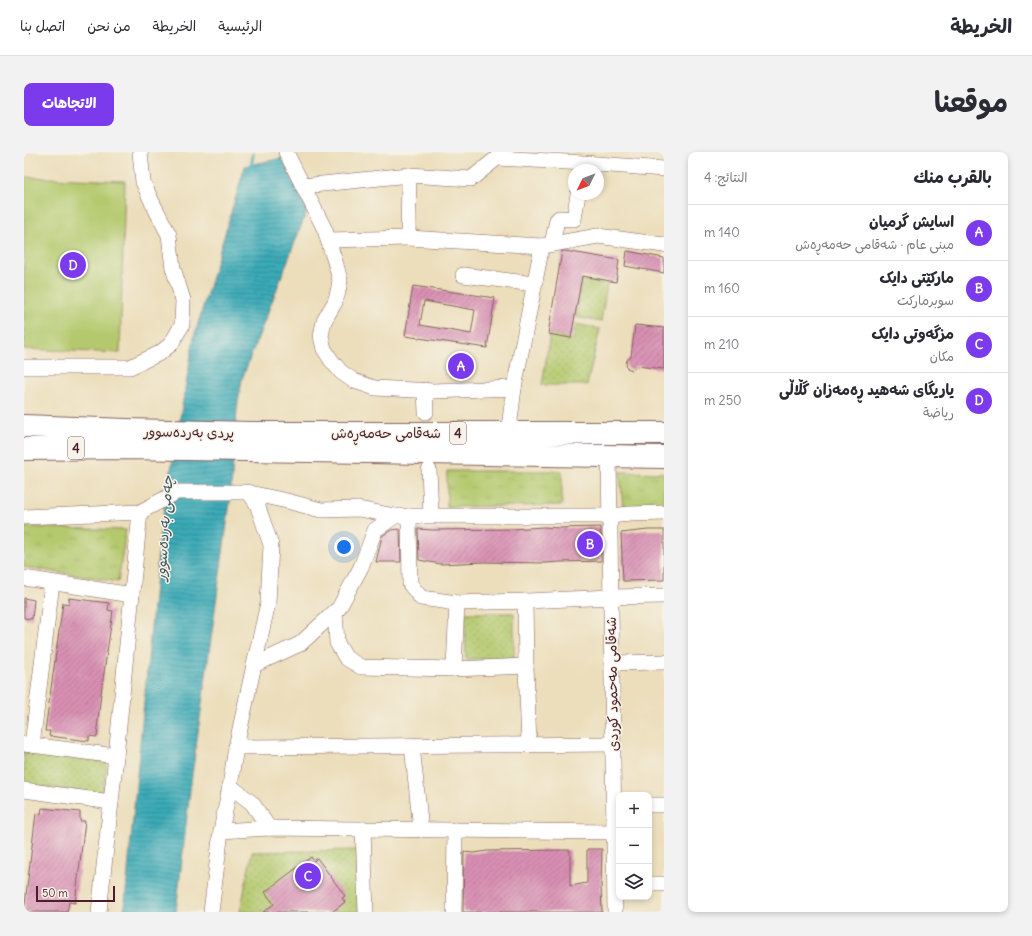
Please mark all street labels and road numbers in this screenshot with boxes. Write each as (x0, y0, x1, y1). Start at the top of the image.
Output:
street label: پردی بەردەسوور (143, 422, 234, 443)
road number: 4 (450, 422, 466, 444)
street label: شەقامی حەمەڕەش (331, 424, 441, 446)
road number: 4 (68, 437, 84, 459)
street label: شەقامی مەحمود کوردی (602, 617, 622, 751)

